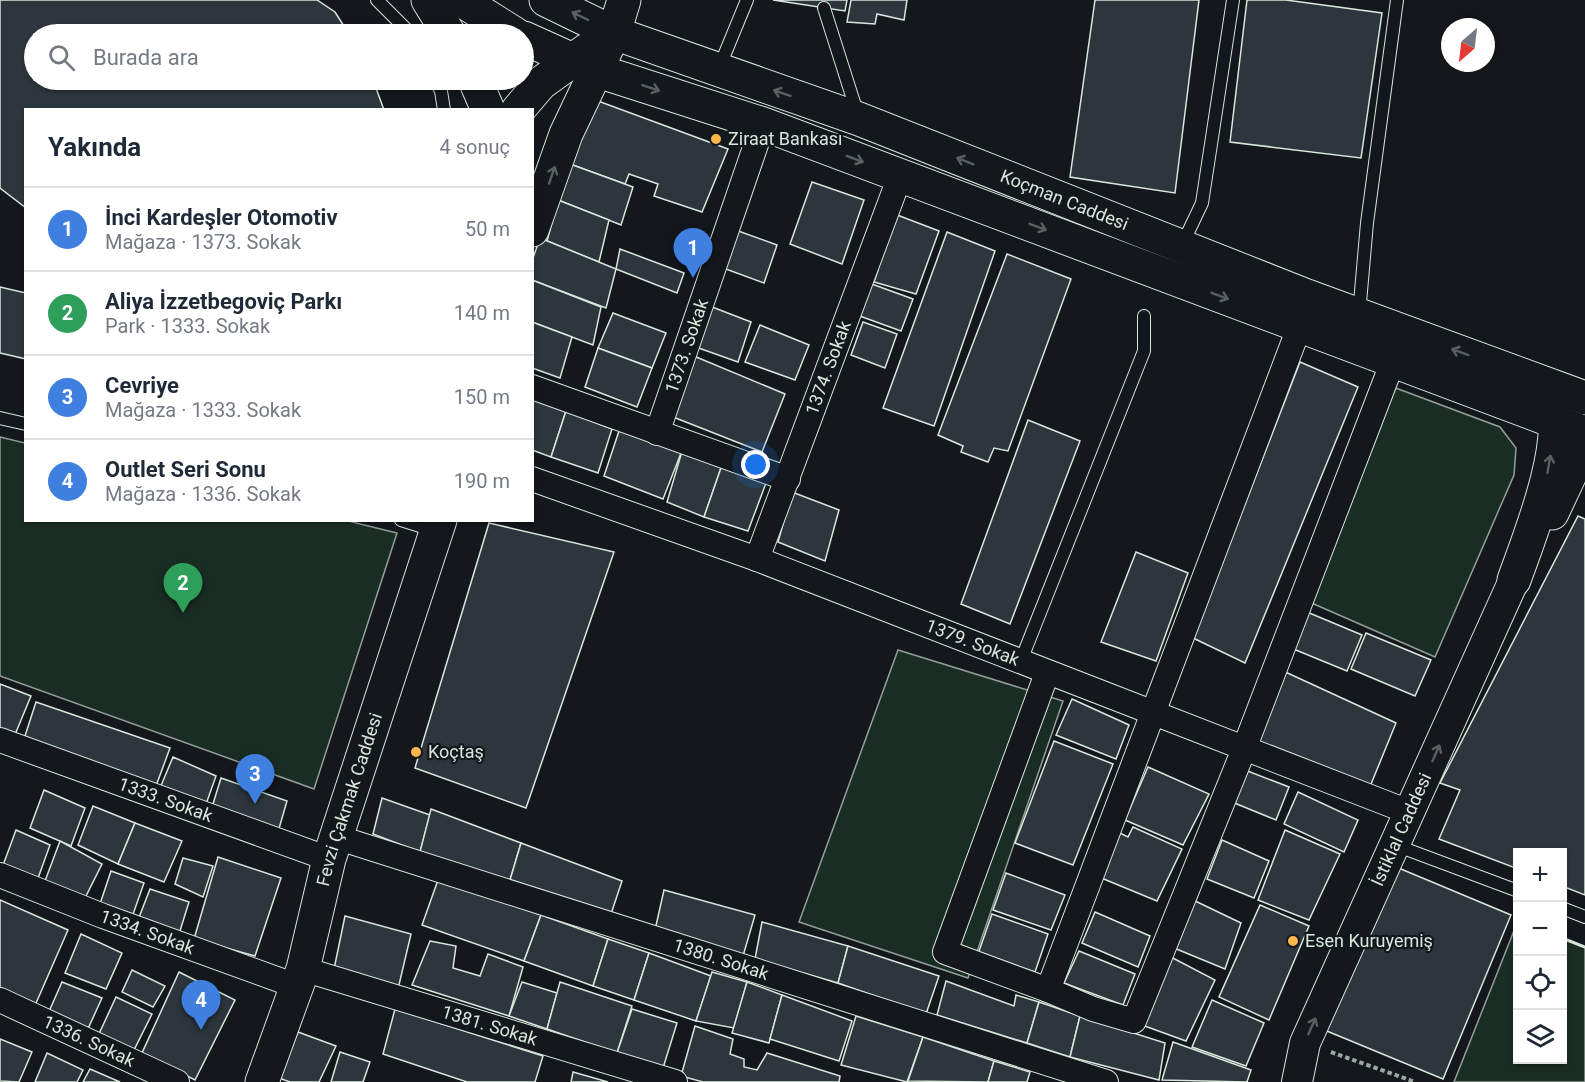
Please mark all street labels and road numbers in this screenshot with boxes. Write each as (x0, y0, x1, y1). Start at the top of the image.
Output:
street label: Koçman Caddesi (997, 165, 1132, 234)
street label: 1373. Sokak (660, 295, 713, 396)
street label: 1374. Sokak (801, 317, 855, 418)
street label: 1379. Sokak (923, 615, 1023, 670)
street label: Fevzi Çakmak Caddesi (312, 710, 386, 888)
street label: İstiklal Caddesi (1366, 770, 1436, 889)
street label: 1333. Sokak (116, 773, 216, 826)
street label: 1334. Sokak (98, 905, 198, 959)
street label: 1380. Sokak (671, 934, 772, 984)
street label: 1381. Sokak (439, 1001, 541, 1050)
street label: 1336. Sokak (40, 1010, 139, 1071)

